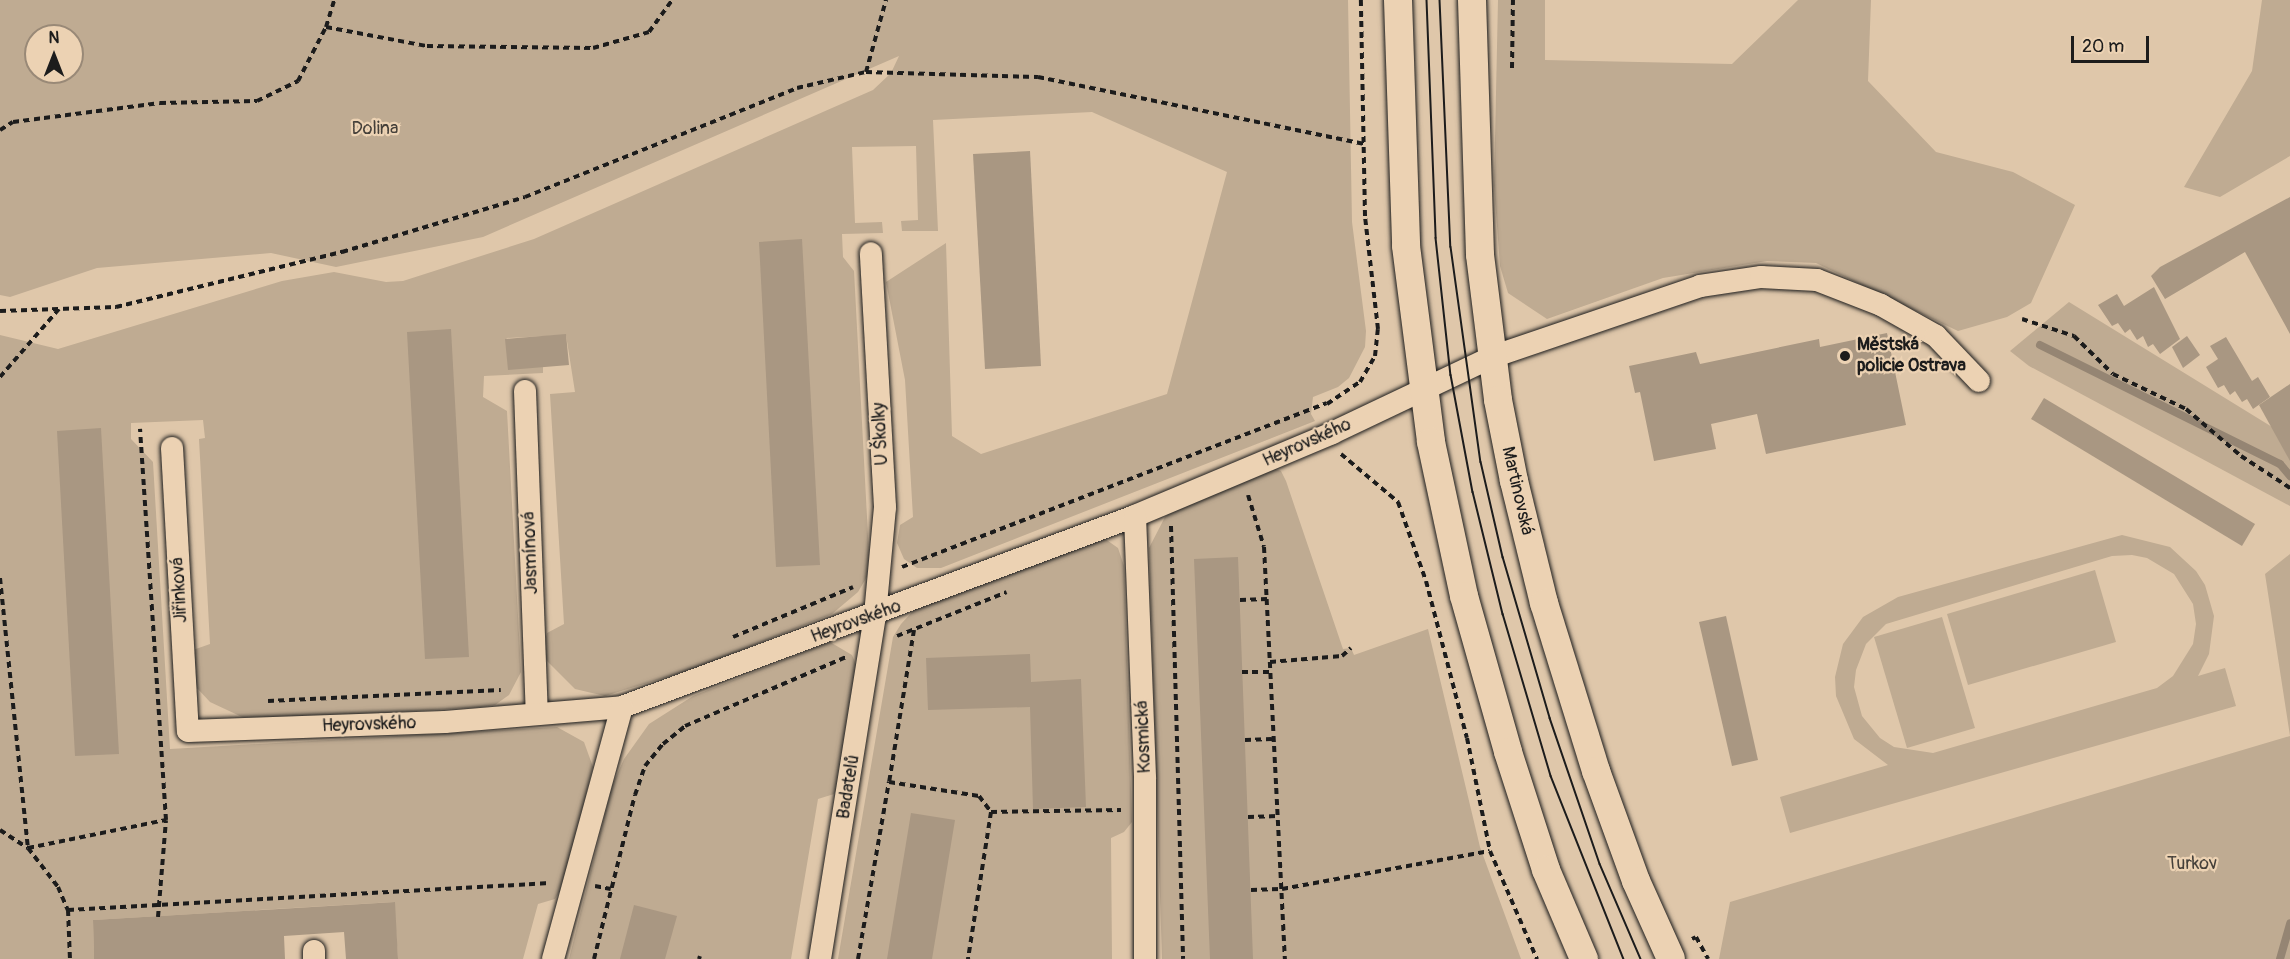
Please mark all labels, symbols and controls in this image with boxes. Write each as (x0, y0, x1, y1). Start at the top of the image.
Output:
north arrow (24, 24, 84, 84)
scale bar (2074, 24, 2152, 62)
text: N (49, 28, 59, 48)
text: 20 m (2082, 35, 2124, 58)
park label: Dolina (352, 118, 398, 140)
place label: Městská policie Ostrava (1857, 335, 1966, 378)
marker: Městská policie Ostrava (1838, 349, 1852, 363)
street label: U Školky (869, 402, 893, 466)
street label: Heyrovského (1260, 414, 1354, 472)
street label: Martinovská (1496, 445, 1538, 537)
street label: Jasmínová (519, 511, 543, 595)
street label: Jiřinková (167, 557, 193, 623)
street label: Heyrovského (808, 596, 904, 648)
street label: Kosmická (1132, 700, 1156, 774)
street label: Heyrovského (322, 713, 416, 737)
street label: Badatelů (833, 753, 865, 821)
park label: Turkov (2167, 853, 2217, 875)

